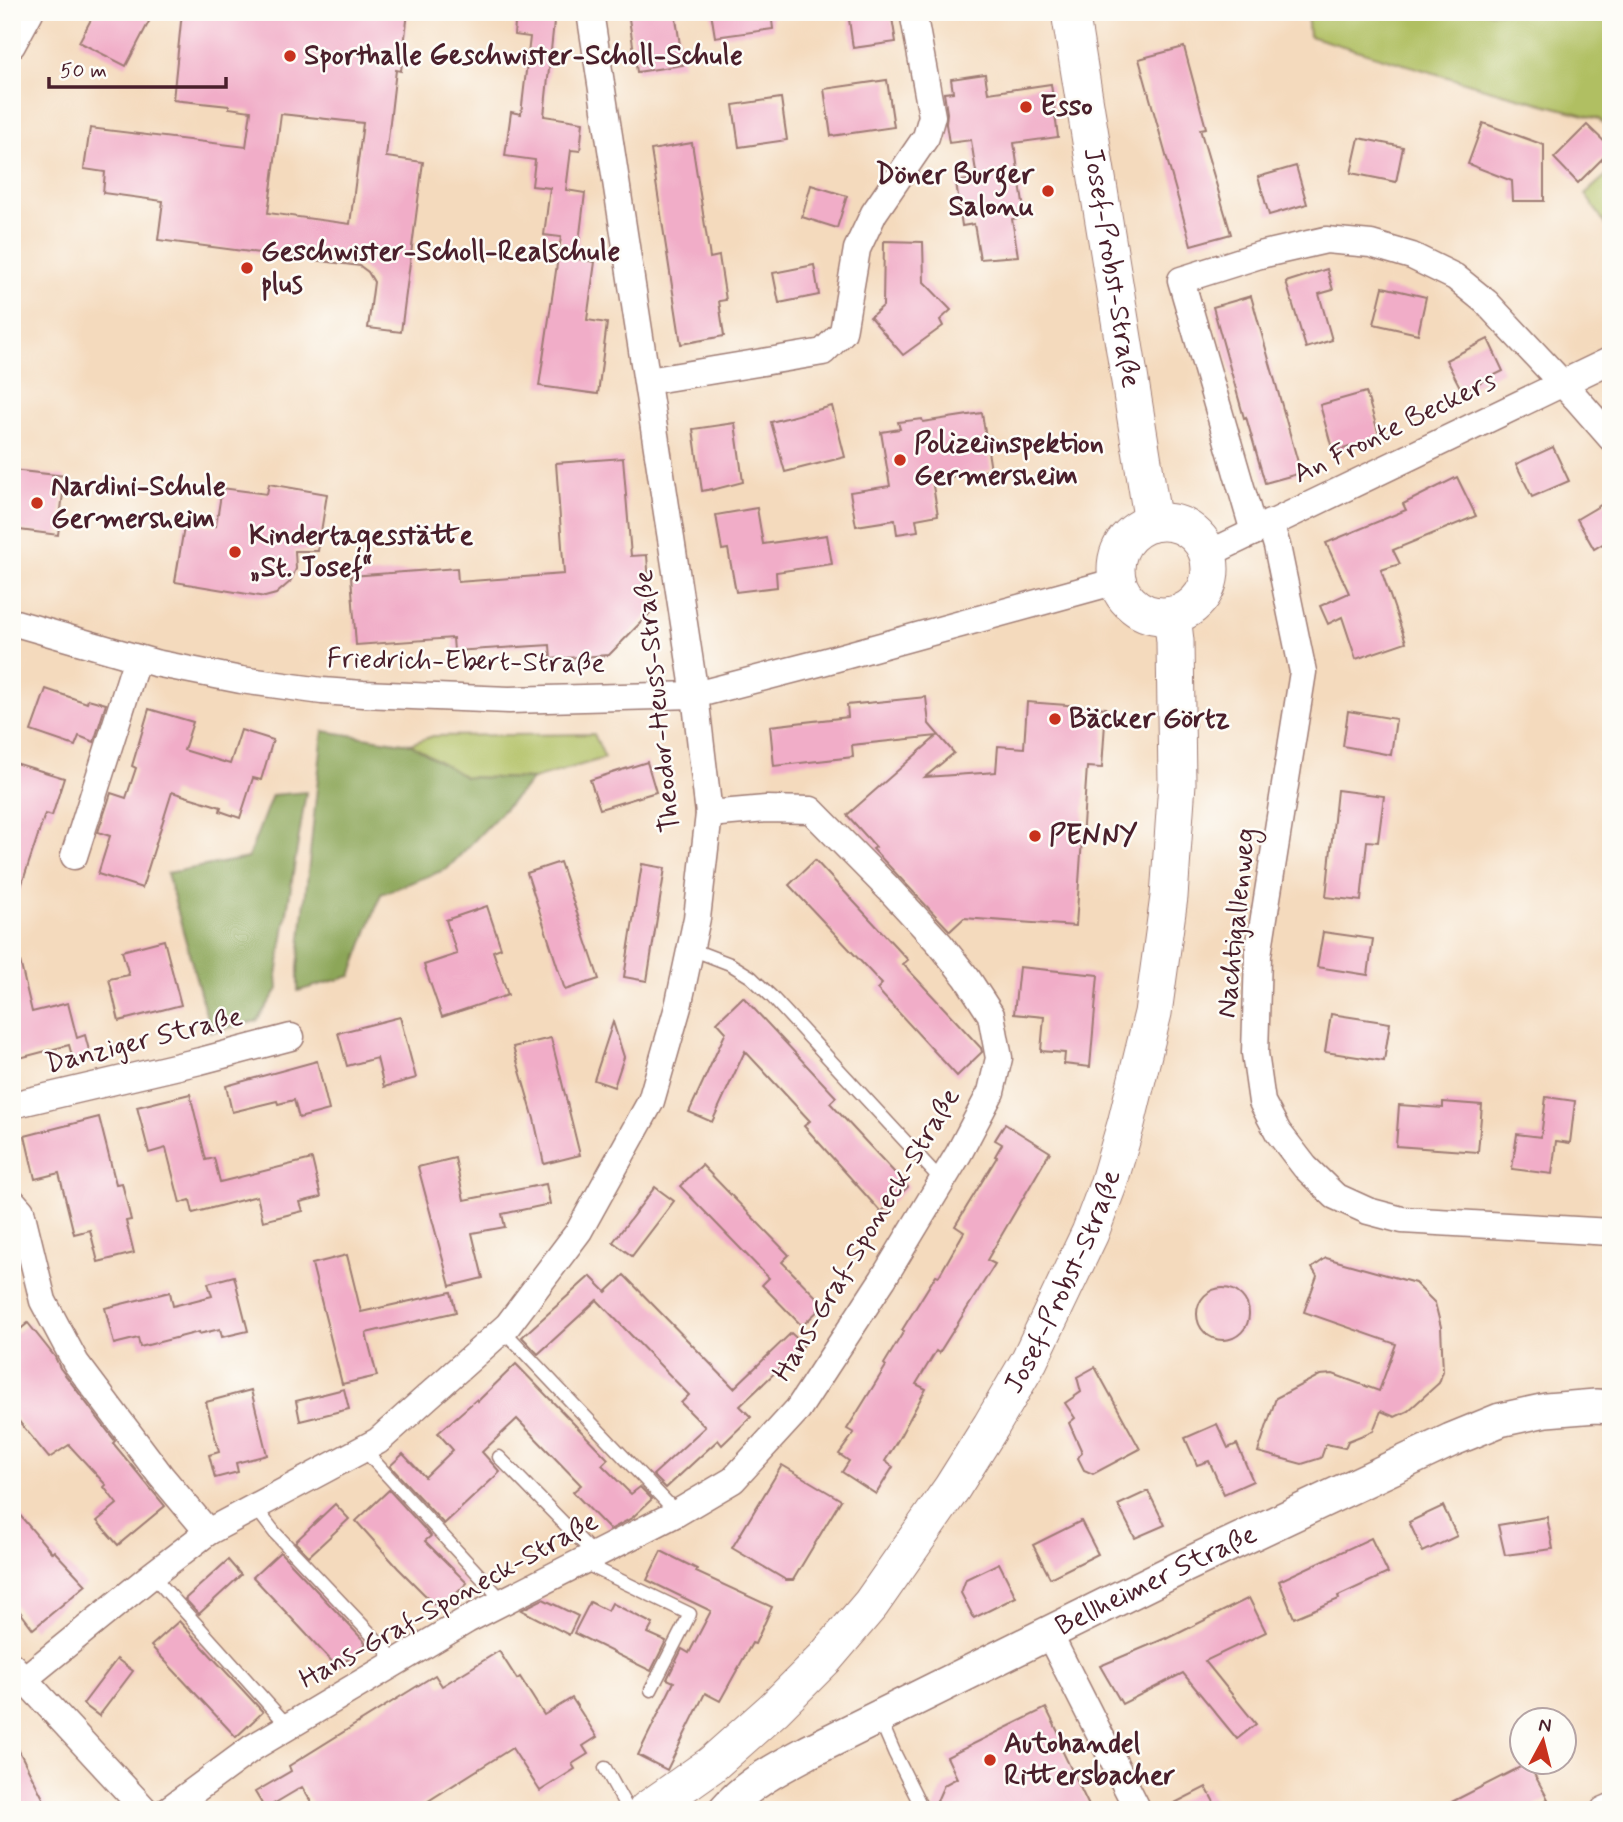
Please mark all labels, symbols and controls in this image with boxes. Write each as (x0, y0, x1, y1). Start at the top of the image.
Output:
place label: Sporthalle Geschwister-Scholl-Schule (304, 38, 743, 75)
scale bar (49, 46, 226, 90)
marker: Sporthalle Geschwister-Scholl-Schule (282, 48, 298, 64)
text: 50 m (60, 57, 107, 85)
place label: Esso (1040, 89, 1093, 126)
marker: Esso (1018, 99, 1034, 115)
street label: Josef-Probst-Straße (1074, 145, 1149, 390)
place label: Döner Burger Salonu (875, 157, 1035, 226)
marker: Döner Burger Salonu (1040, 183, 1056, 199)
place label: Geschwister-Scholl-Realschule plus (261, 234, 620, 303)
marker: Geschwister-Scholl-Realschule plus (239, 260, 255, 276)
street label: An Fronte Beckers (1287, 363, 1503, 493)
place label: Polizeiinspektion Germersheim (914, 426, 1104, 495)
marker: Polizeiinspektion Germersheim (892, 452, 908, 468)
place label: Nardini-Schule Germersheim (51, 469, 226, 538)
marker: Nardini-Schule Germersheim (29, 495, 45, 511)
place label: Kindertagesstätte „St. Josef“ (249, 518, 474, 587)
marker: Kindertagesstätte „St. Josef“ (227, 544, 243, 560)
street label: Theodor-Heuss-Straße (626, 568, 690, 834)
street label: Friedrich-Ebert-Straße (327, 641, 605, 683)
place label: Bäcker Görtz (1069, 701, 1230, 738)
marker: Bäcker Görtz (1047, 711, 1063, 727)
place label: PENNY (1049, 818, 1138, 855)
street label: Nachtigallenweg (1209, 826, 1267, 1020)
marker: PENNY (1027, 828, 1043, 844)
street label: Danziger Straße (42, 999, 246, 1083)
street label: Hans-Graf-Sponeck-Straße (764, 1081, 970, 1389)
street label: Josef-Probst-Straße (995, 1166, 1130, 1401)
street label: Hans-Graf-Sponeck-Straße (293, 1503, 605, 1699)
street label: Bellheimer Straße (1049, 1516, 1263, 1645)
north arrow (1508, 1706, 1578, 1776)
text: N (1537, 1712, 1553, 1739)
place label: Autohandel Rittersbacher (1004, 1726, 1175, 1795)
marker: Autohandel Rittersbacher (982, 1752, 998, 1768)

